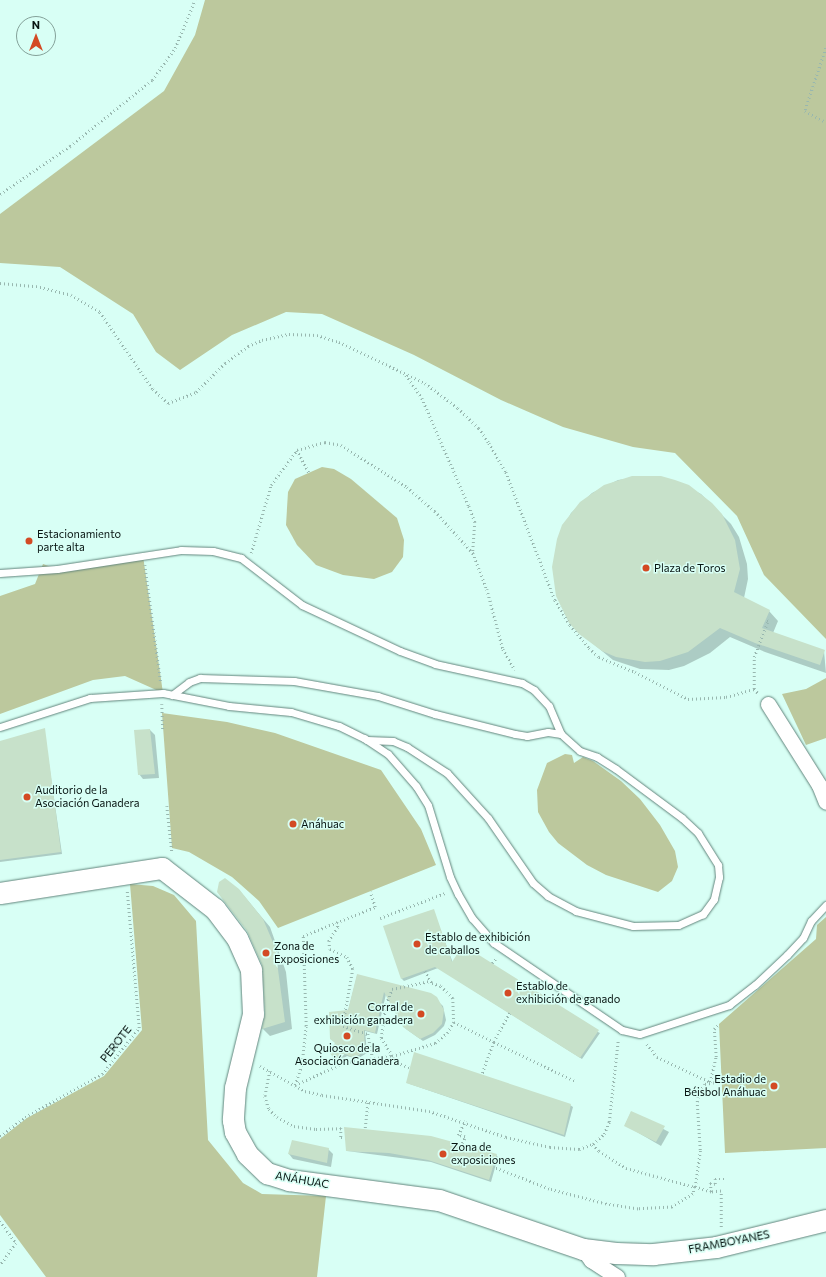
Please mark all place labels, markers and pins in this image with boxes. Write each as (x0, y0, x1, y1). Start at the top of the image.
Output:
place label: Estacionamiento parte alta (37, 528, 121, 554)
marker: Estacionamiento parte alta (24, 536, 34, 546)
place label: Plaza de Toros (654, 561, 725, 575)
marker: Plaza de Toros (641, 563, 651, 573)
place label: Auditorio de la Asociación Ganadera (35, 784, 139, 810)
marker: Auditorio de la Asociación Ganadera (22, 792, 32, 802)
place label: Anáhuac (301, 817, 344, 831)
marker: Anáhuac (288, 819, 298, 829)
place label: Establo de exhibición de caballos (425, 931, 530, 957)
marker: Establo de exhibición de caballos (412, 939, 422, 949)
place label: Zona de Exposiciones (274, 940, 339, 966)
marker: Zona de Exposiciones (261, 948, 271, 958)
place label: Establo de exhibición de ganado (516, 980, 620, 1006)
marker: Establo de exhibición de ganado (503, 988, 513, 998)
place label: Corral de exhibición ganadera (314, 1001, 413, 1027)
marker: Corral de exhibición ganadera (416, 1009, 426, 1019)
marker: Quiosco de la Asociación Ganadera (342, 1031, 352, 1041)
place label: Quiosco de la Asociación Ganadera (295, 1042, 399, 1068)
place label: Estadio de Béisbol Anáhuac (684, 1073, 766, 1099)
marker: Estadio de Béisbol Anáhuac (769, 1081, 779, 1091)
place label: Zona de exposiciones (451, 1141, 515, 1167)
marker: Zona de exposiciones (438, 1149, 448, 1159)

